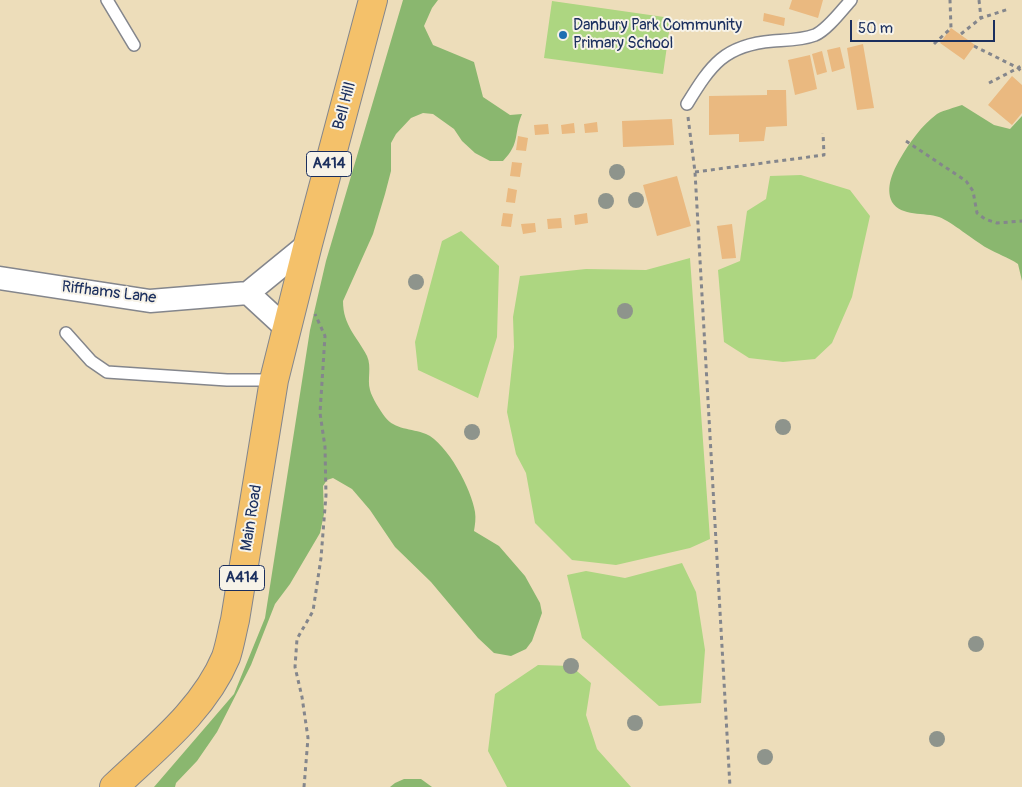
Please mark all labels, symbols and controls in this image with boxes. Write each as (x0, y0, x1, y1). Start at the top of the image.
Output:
scale bar (852, 10, 997, 42)
place label: Danbury Park Community Primary School (573, 16, 742, 54)
text: 50 m (858, 19, 893, 38)
marker: Danbury Park Community Primary School (557, 29, 569, 41)
street label: Bell Hill (329, 80, 361, 132)
road number: A414 (306, 152, 352, 176)
street label: Riffhams Lane (61, 278, 157, 308)
street label: Main Road (237, 483, 267, 553)
road number: A414 (220, 566, 264, 590)

